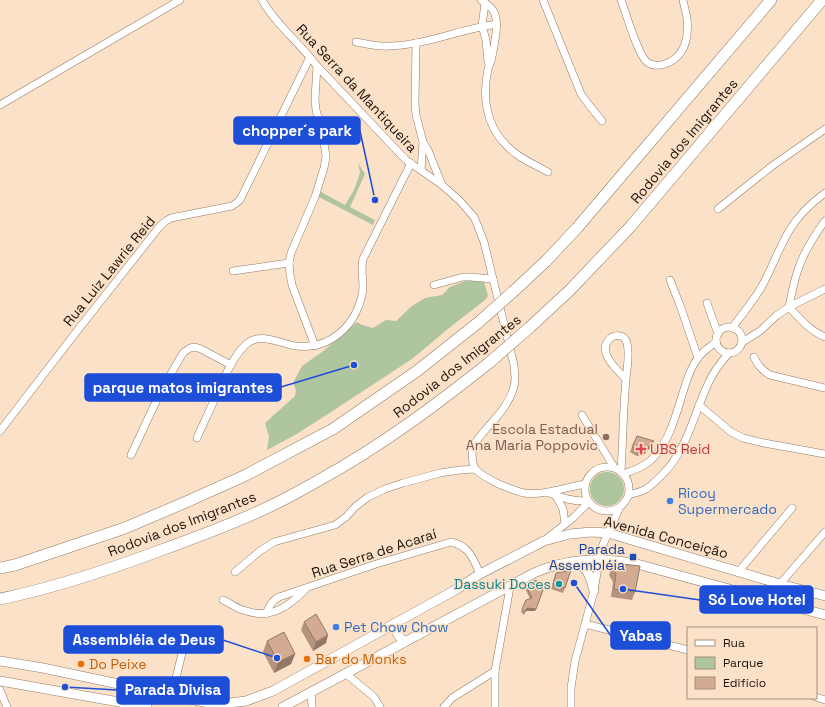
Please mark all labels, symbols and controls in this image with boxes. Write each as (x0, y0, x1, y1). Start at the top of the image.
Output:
street label: Rua Serra da Mantiqueira (293, 20, 421, 156)
street label: Rodovia dos Imigrantes (627, 75, 741, 207)
callout: chopper´s park (234, 117, 360, 144)
text: chopper´s park (242, 121, 352, 140)
street label: Rua Luiz Lawrie Reid (59, 212, 159, 330)
street label: Rodovia dos Imigrantes (389, 310, 525, 422)
callout: parque matos imigrantes (85, 374, 281, 401)
text: parque matos imigrantes (93, 378, 273, 397)
place label: Escola Estadual Ana Maria Poppovic (466, 420, 598, 454)
marker: Escola Estadual Ana Maria Poppovic (601, 432, 611, 442)
place label: UBS Reid (650, 440, 710, 458)
marker: UBS Reid (635, 443, 647, 455)
place label: Ricoy Supermercado (678, 484, 777, 518)
street label: Rodovia dos Imigrantes (105, 487, 259, 561)
marker: Ricoy Supermercado (665, 496, 675, 506)
street label: Avenida Conceição (602, 512, 730, 562)
street label: Rua Serra de Acaraí (309, 524, 439, 582)
place label: Parada Assembléia (549, 540, 625, 574)
marker: Parada Assembléia (628, 552, 638, 562)
place label: Dassuki Doces (454, 575, 551, 593)
marker: Dassuki Doces (554, 579, 564, 589)
callout: Só Love Hotel (700, 586, 813, 613)
text: Só Love Hotel (708, 590, 806, 609)
place label: Pet Chow Chow (344, 618, 448, 636)
marker: Pet Chow Chow (331, 622, 341, 632)
callout: Yabas (611, 622, 670, 649)
callout: Assembléia de Deus (64, 626, 223, 653)
text: Yabas (620, 626, 663, 645)
legend (687, 627, 817, 699)
text: Assembléia de Deus (72, 630, 216, 649)
text: Rua (723, 635, 745, 651)
place label: Bar do Monks (315, 650, 407, 668)
marker: Bar do Monks (302, 654, 312, 664)
place label: Do Peixe (89, 655, 147, 673)
text: Parque (723, 655, 763, 671)
marker: Do Peixe (76, 659, 86, 669)
text: Edifício (723, 675, 766, 691)
callout: Parada Divisa (117, 677, 229, 704)
text: Parada Divisa (125, 680, 222, 699)

